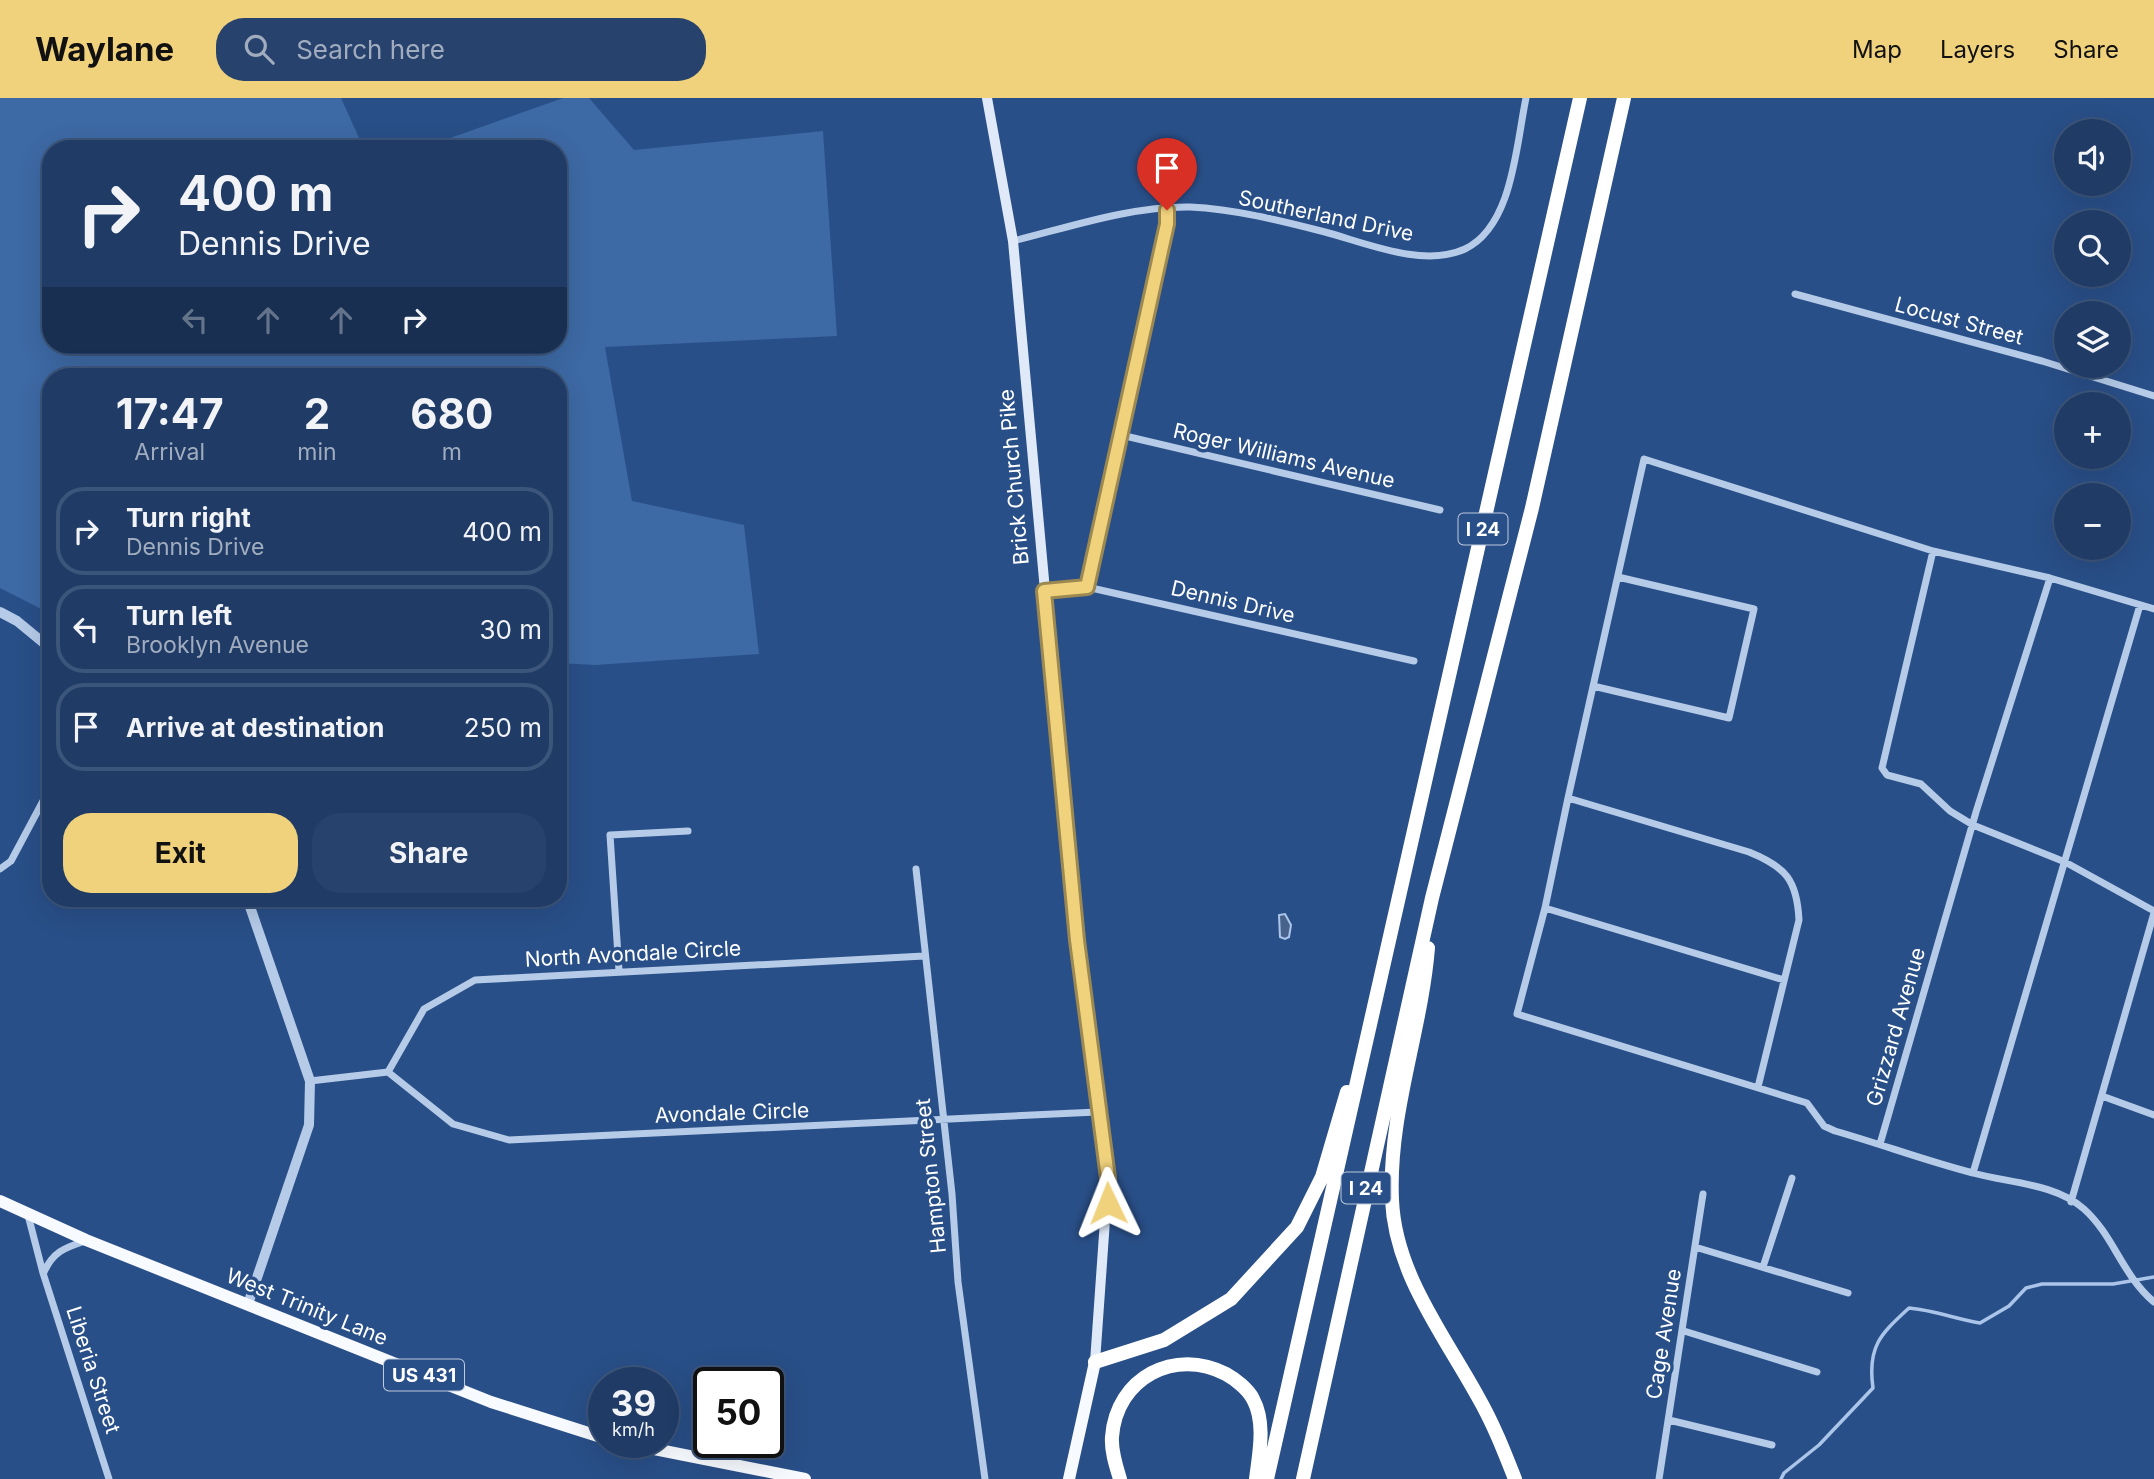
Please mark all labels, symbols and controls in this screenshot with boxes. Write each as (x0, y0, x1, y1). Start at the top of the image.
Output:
search box (216, 18, 706, 81)
text: Waylane (35, 29, 174, 69)
icon: search (240, 30, 278, 68)
text: Search here (296, 34, 445, 65)
text: Map (1852, 35, 1902, 64)
text: Layers (1940, 35, 2015, 64)
text: Share (2053, 35, 2119, 64)
map controls (2054, 119, 2131, 560)
button: sound (2054, 119, 2131, 196)
pin (1137, 138, 1197, 210)
icon: arrive (1148, 149, 1186, 187)
text: 400 m (178, 164, 334, 223)
icon: right (63, 168, 154, 259)
street label: Southerland Drive (1236, 185, 1416, 246)
button: search (2054, 210, 2131, 287)
text: Dennis Drive (178, 224, 371, 263)
street label: Locust Street (1892, 291, 2026, 350)
icon: left (176, 301, 214, 339)
icon: ahead (249, 301, 287, 339)
icon: ahead (322, 301, 360, 339)
icon: right (395, 301, 433, 339)
button: layers (2054, 301, 2131, 378)
text: 17:47 (116, 388, 224, 439)
text: 2 (304, 388, 330, 439)
text: 680 (410, 388, 493, 439)
street label: Brick Church Pike (993, 388, 1034, 566)
button: + (2054, 392, 2131, 469)
street label: Roger Williams Avenue (1171, 418, 1397, 493)
text: Arrival (134, 438, 205, 466)
text: min (297, 438, 337, 466)
text: m (442, 438, 462, 466)
button: − (2054, 483, 2131, 560)
text: Turn right (126, 502, 251, 533)
icon: right (67, 512, 105, 550)
road number: I 24 (1458, 514, 1508, 544)
text: 400 m (462, 516, 542, 547)
text: Dennis Drive (126, 533, 264, 561)
street label: Dennis Drive (1169, 575, 1298, 628)
text: Turn left (126, 600, 232, 631)
icon: left (67, 610, 105, 648)
text: 30 m (479, 614, 542, 645)
text: Brooklyn Avenue (126, 631, 309, 659)
icon: arrive (67, 708, 105, 746)
text: Arrive at destination (126, 712, 385, 743)
text: 250 m (464, 712, 542, 743)
button: Exit (63, 813, 298, 893)
button: Share (312, 813, 546, 893)
street label: North Avondale Circle (524, 935, 742, 972)
street label: Grizzard Avenue (1861, 945, 1930, 1109)
street label: Avondale Circle (654, 1097, 810, 1128)
street label: Hampton Street (910, 1097, 951, 1255)
position arrow (1071, 1166, 1145, 1240)
road number: I 24 (1342, 1172, 1390, 1204)
street label: West Trinity Lane (223, 1263, 392, 1350)
street label: Cage Avenue (1641, 1267, 1686, 1401)
street label: Liberia Street (61, 1303, 126, 1437)
road number: US 431 (384, 1359, 464, 1390)
speed limit sign: 50 (693, 1367, 784, 1458)
text: 39 (611, 1382, 656, 1424)
text: km/h (612, 1419, 655, 1440)

